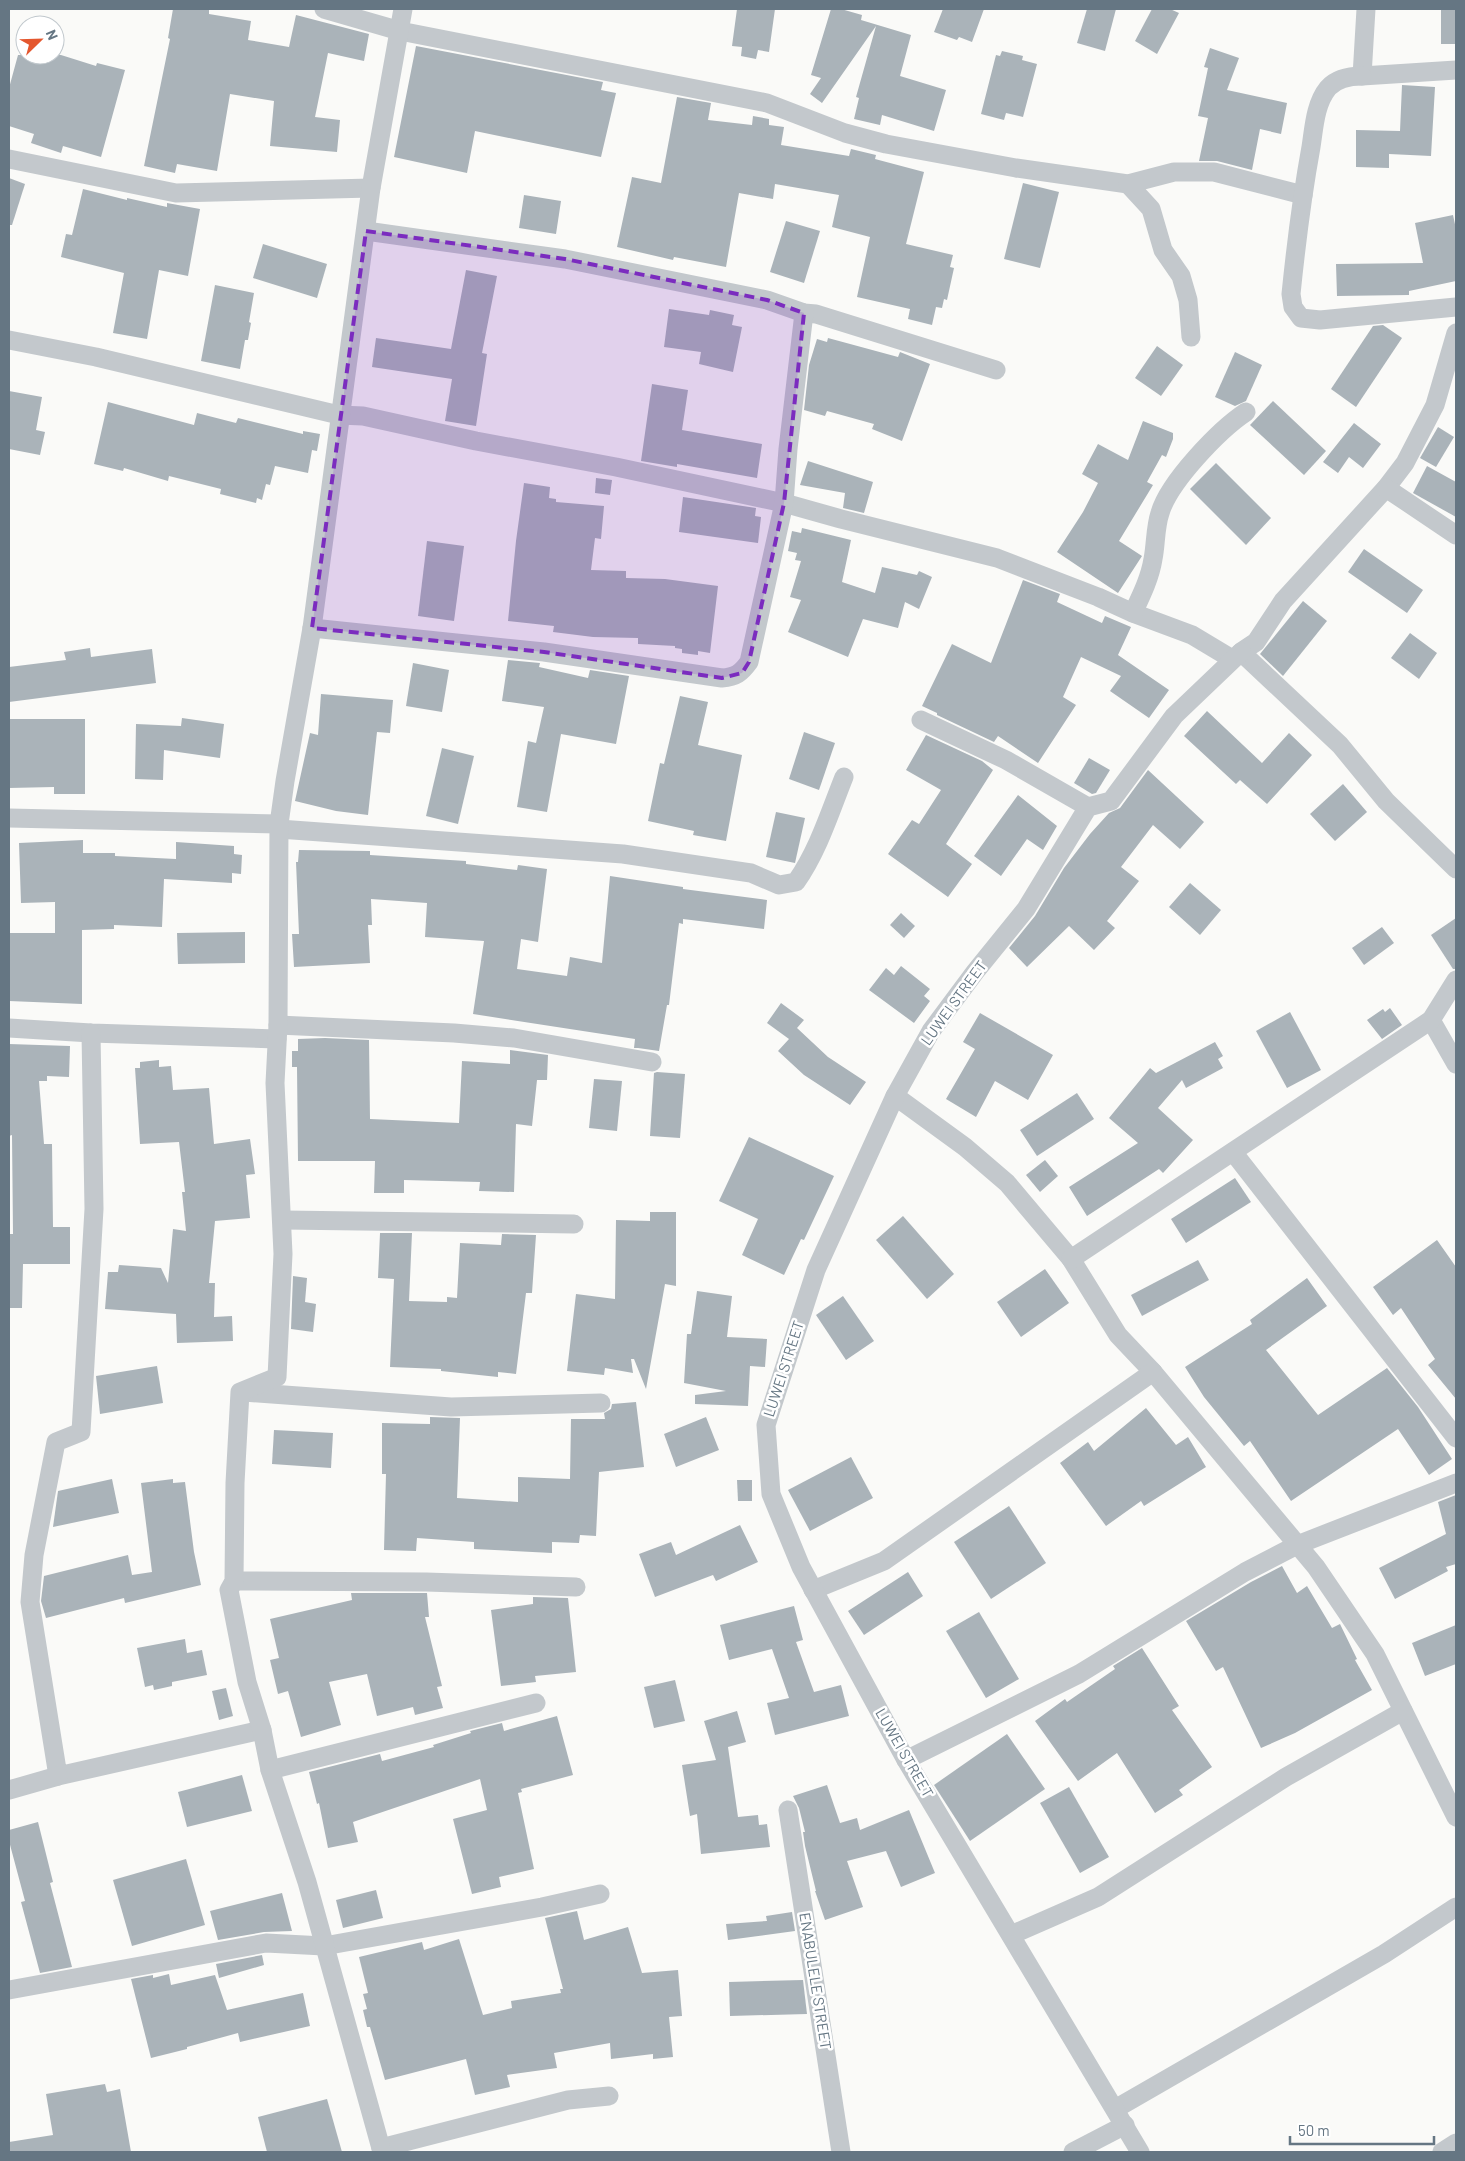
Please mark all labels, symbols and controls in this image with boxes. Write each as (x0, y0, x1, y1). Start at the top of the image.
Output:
north arrow (15, 15, 65, 65)
text: N (43, 27, 62, 42)
street label: LUWEI STREET (917, 957, 990, 1048)
street label: LUWEI STREET (759, 1318, 807, 1419)
street label: LUWEI STREET (872, 1705, 938, 1800)
street label: ENABULELE STREET (796, 1911, 836, 2051)
scale bar (1290, 2114, 1434, 2146)
text: 50 m (1298, 2121, 1330, 2139)

